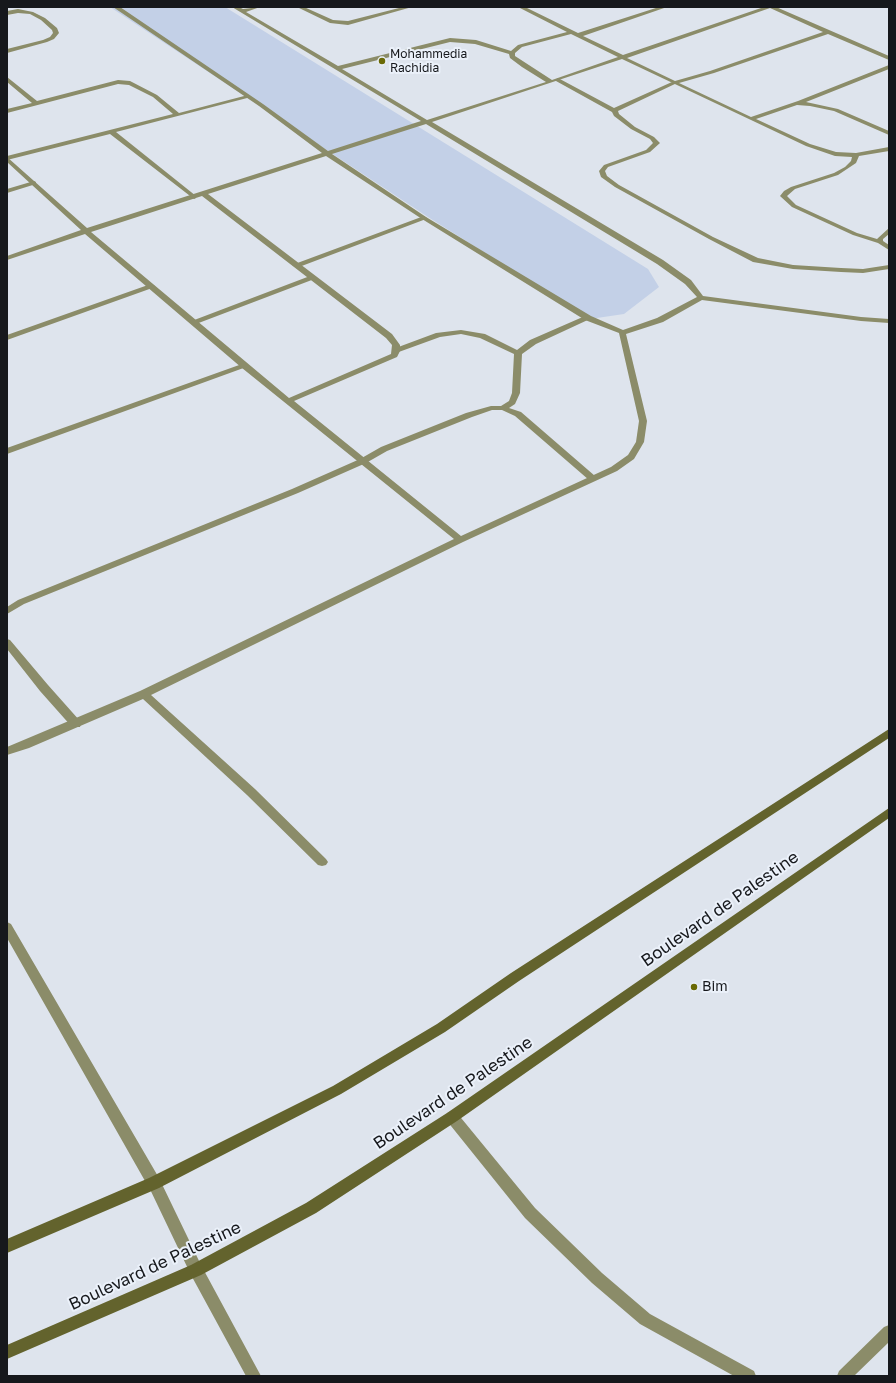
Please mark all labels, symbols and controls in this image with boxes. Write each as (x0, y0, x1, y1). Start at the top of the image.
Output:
place label: Mohammedia Rachidia (390, 47, 467, 75)
marker: Mohammedia Rachidia (377, 56, 387, 66)
street label: Boulevard de Palestine (637, 847, 803, 971)
place label: Bim (702, 979, 728, 995)
marker: Bim (689, 982, 699, 992)
street label: Boulevard de Palestine (370, 1032, 536, 1154)
street label: Boulevard de Palestine (66, 1217, 244, 1315)

